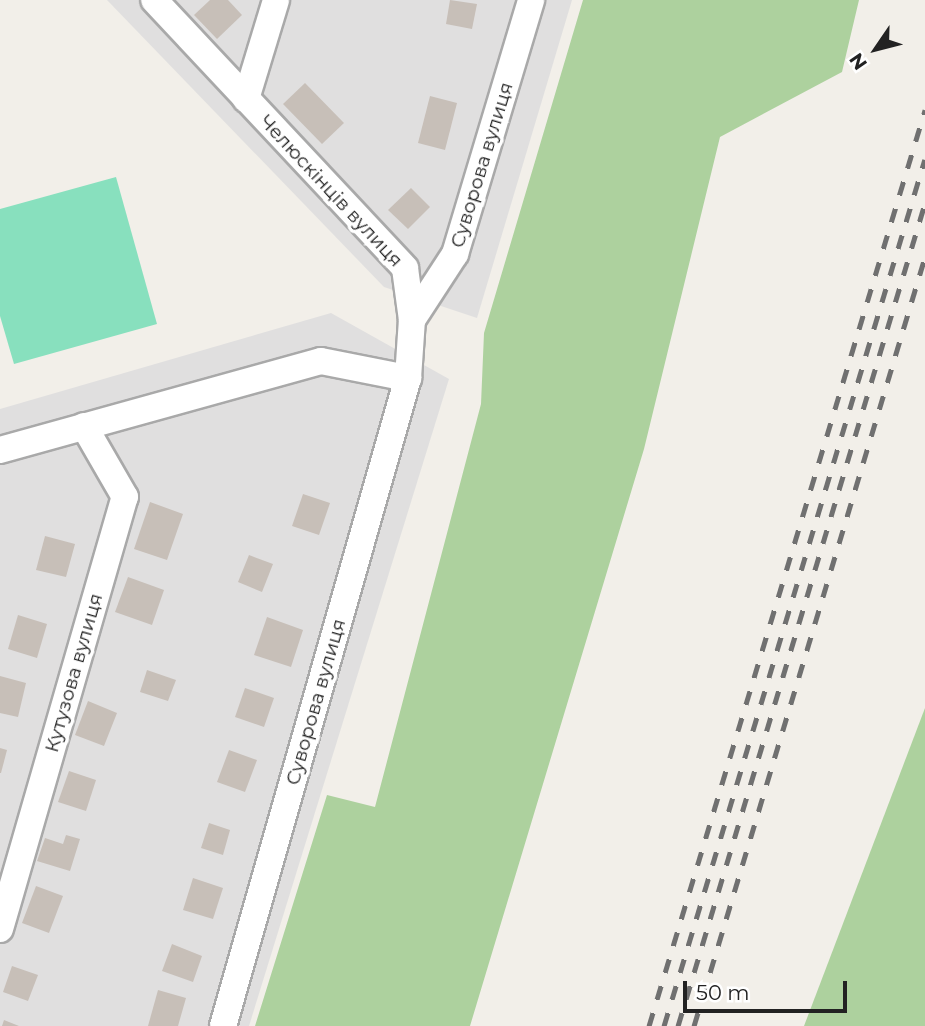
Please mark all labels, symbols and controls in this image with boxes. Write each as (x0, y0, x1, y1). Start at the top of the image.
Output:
north arrow (841, 14, 911, 84)
text: N (845, 48, 872, 74)
street label: Суворова вулиця (446, 79, 518, 251)
street label: Челюскінців вулиця (255, 110, 407, 272)
street label: Кутузова вулиця (40, 591, 108, 755)
street label: Суворова вулиця (281, 616, 351, 788)
scale bar (687, 967, 852, 1011)
text: 50 m (696, 980, 750, 1005)

